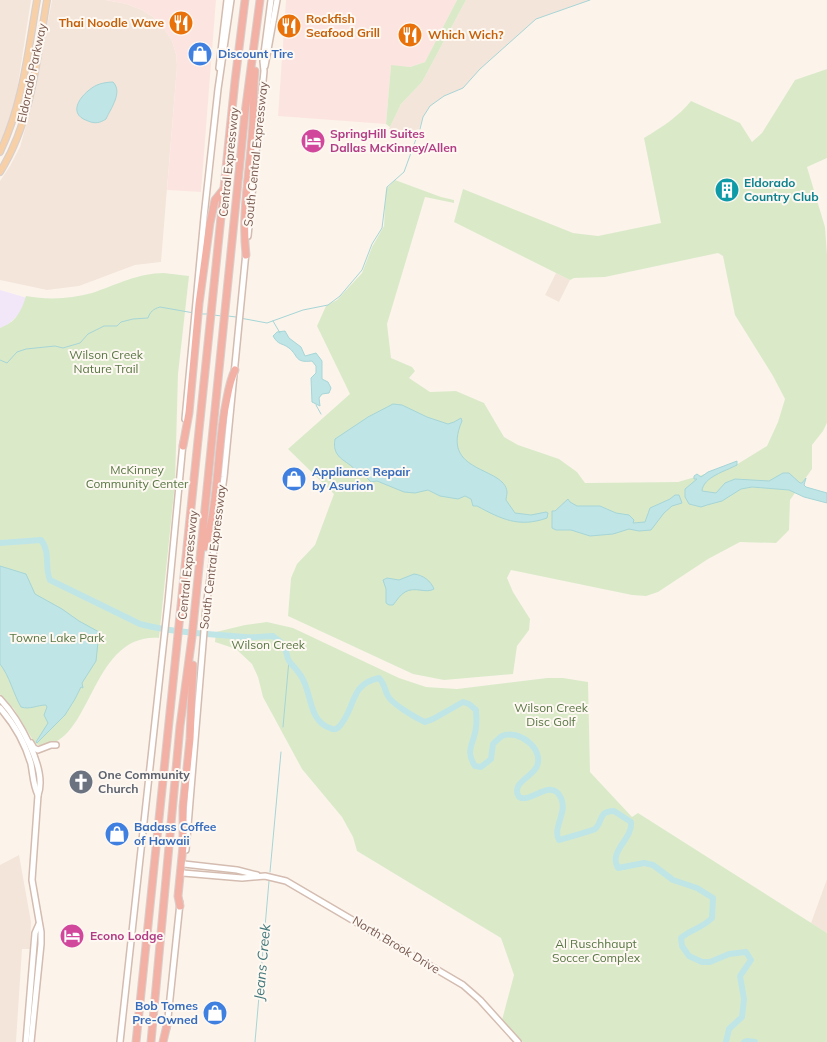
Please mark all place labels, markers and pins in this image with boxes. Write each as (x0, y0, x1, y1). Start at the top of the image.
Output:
restaurant icon: Thai Noodle Wave (168, 10, 194, 36)
place label: Rockfish Seafood Grill (306, 11, 380, 40)
restaurant icon: Rockfish Seafood Grill (276, 13, 302, 39)
place label: Thai Noodle Wave (59, 15, 164, 30)
restaurant icon: Which Wich? (397, 22, 423, 48)
place label: Which Wich? (428, 27, 504, 42)
shop icon: Discount Tire (187, 41, 213, 67)
place label: Discount Tire (218, 46, 294, 61)
place label: SpringHill Suites Dallas McKinney/Allen (330, 126, 457, 155)
hotel icon: SpringHill Suites Dallas McKinney/Allen (300, 128, 326, 154)
place label: Eldorado Country Club (744, 175, 819, 204)
building icon: Eldorado Country Club (714, 177, 740, 203)
place label: Appliance Repair by Asurion (312, 464, 410, 493)
shop icon: Appliance Repair by Asurion (281, 466, 307, 492)
place label: One Community Church (98, 767, 190, 796)
church icon: One Community Church (68, 769, 94, 795)
place label: Badass Coffee of Hawaii (134, 819, 217, 848)
shop icon: Badass Coffee of Hawaii (104, 821, 130, 847)
hotel icon: Econo Lodge (59, 923, 85, 949)
place label: Econo Lodge (90, 928, 163, 943)
place label: Bob Tomes Pre-Owned (132, 998, 198, 1027)
shop icon: Bob Tomes Pre-Owned (202, 1000, 228, 1026)

